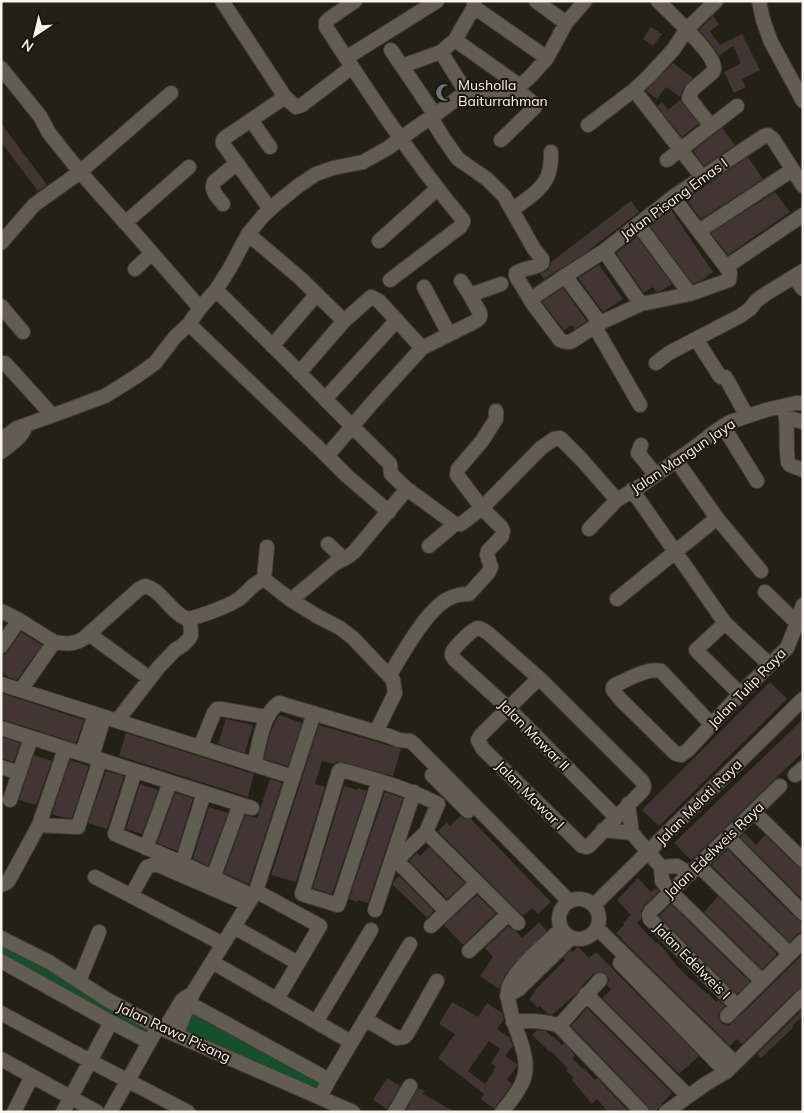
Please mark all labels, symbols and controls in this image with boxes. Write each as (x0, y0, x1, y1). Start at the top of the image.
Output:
north arrow (10, 10, 60, 60)
text: N (18, 35, 37, 56)
place label: Musholla Baiturrahman (458, 76, 548, 110)
mosque icon: Musholla Baiturrahman (434, 83, 454, 103)
street label: Jalan Pisang Emas I (617, 154, 731, 244)
street label: Jalan Mangun Jaya (627, 414, 739, 498)
street label: Jalan Tulip Raya (704, 644, 790, 732)
street label: Jalan Mawar II (495, 696, 573, 774)
street label: Jalan Melati Raya (652, 755, 746, 849)
street label: Jalan Mawar I (492, 757, 568, 833)
street label: Jalan Edelweis Raya (660, 798, 768, 902)
street label: Jalan Edelweis I (650, 919, 734, 1003)
street label: Jalan Rawa Pisang (114, 998, 234, 1066)

